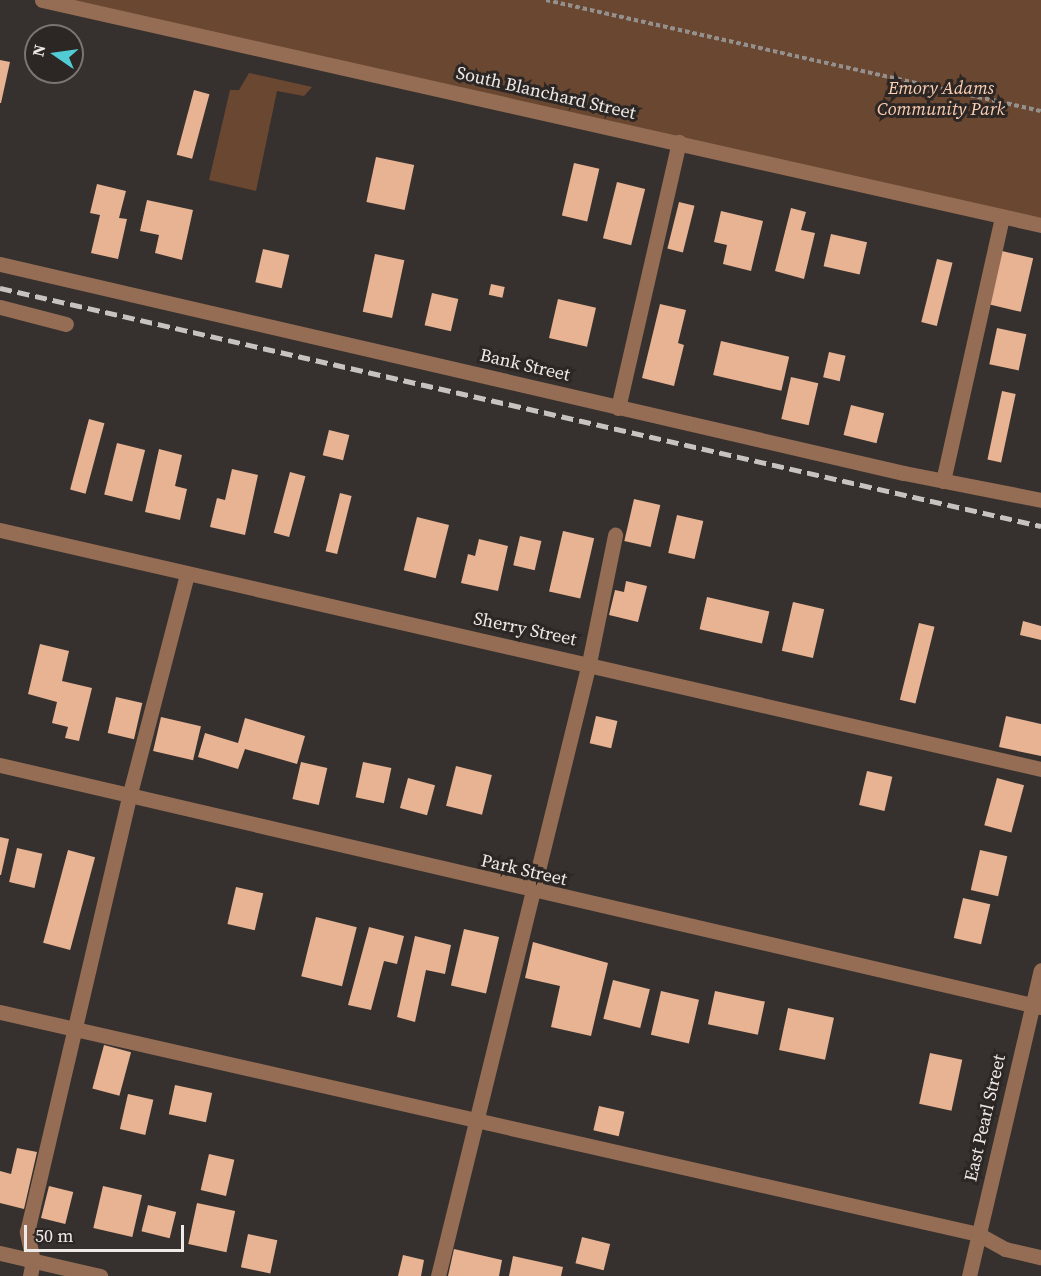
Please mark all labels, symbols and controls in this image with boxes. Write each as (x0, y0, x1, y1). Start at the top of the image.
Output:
north arrow (24, 24, 84, 84)
text: N (26, 42, 50, 59)
street label: South Blanchard Street (454, 62, 638, 124)
park label: Emory Adams Community Park (877, 78, 1005, 121)
street label: Bank Street (478, 344, 572, 386)
street label: Sherry Street (472, 608, 578, 650)
street label: Park Street (479, 850, 569, 890)
street label: East Pearl Street (960, 1052, 1010, 1184)
scale bar (27, 1213, 188, 1251)
text: 50 m (35, 1223, 73, 1248)

